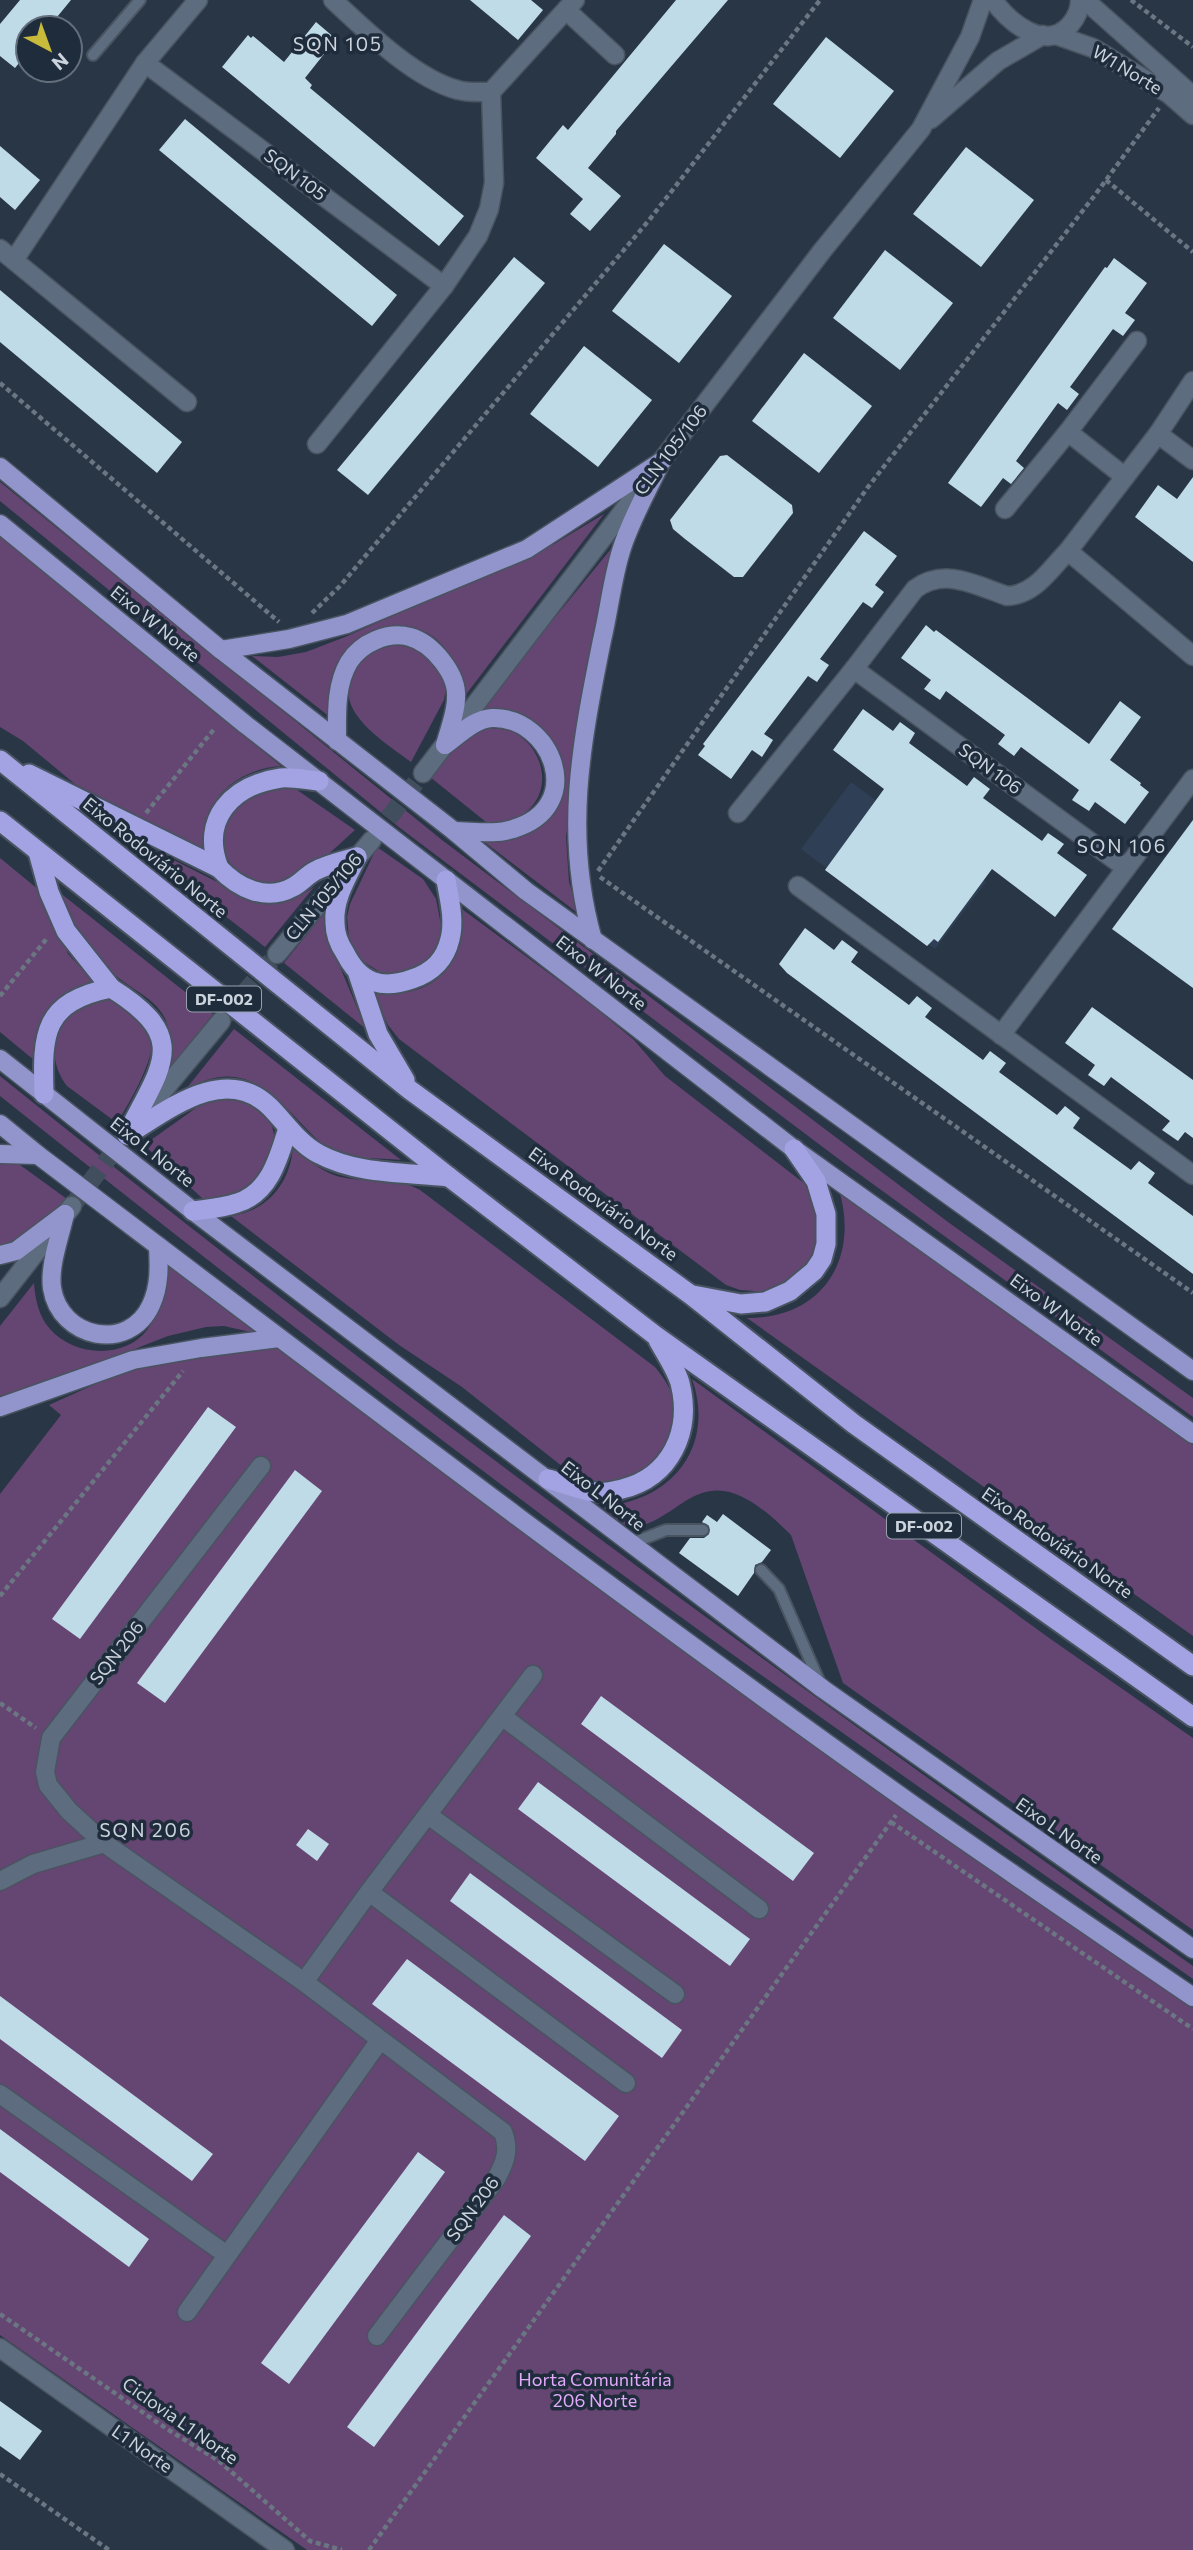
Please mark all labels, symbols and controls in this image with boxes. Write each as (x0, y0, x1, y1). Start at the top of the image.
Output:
north arrow (14, 14, 84, 84)
district label: SQN 105 (293, 32, 383, 55)
street label: W1 Norte (1089, 40, 1166, 99)
text: N (48, 49, 73, 76)
street label: SQN 105 (260, 144, 331, 205)
street label: CLN 105/106 (629, 400, 711, 499)
street label: Eixo W Norte (106, 580, 205, 666)
street label: SQN 106 (955, 738, 1026, 798)
street label: Eixo Rodoviário Norte (79, 792, 232, 922)
district label: SQN 106 (1077, 834, 1167, 857)
street label: CLN 105/106 (280, 848, 366, 945)
street label: Eixo W Norte (552, 930, 651, 1014)
road number: DF-002 (187, 987, 261, 1012)
street label: Eixo L Norte (106, 1112, 199, 1191)
street label: Eixo Rodoviário Norte (525, 1142, 683, 1265)
street label: Eixo W Norte (1006, 1268, 1107, 1350)
street label: Eixo L Norte (557, 1456, 650, 1535)
street label: Eixo Rodoviário Norte (978, 1482, 1137, 1603)
road number: DF-002 (887, 1514, 961, 1538)
street label: SQN 206 (84, 1616, 148, 1689)
street label: Eixo L Norte (1012, 1792, 1107, 1868)
district label: SQN 206 (99, 1818, 193, 1841)
street label: SQN 206 (441, 2172, 503, 2245)
park label: Horta Comunitária 206 Norte (518, 2368, 672, 2411)
street label: Ciclovia L1 Norte (118, 2373, 242, 2469)
street label: L1 Norte (108, 2420, 176, 2478)

